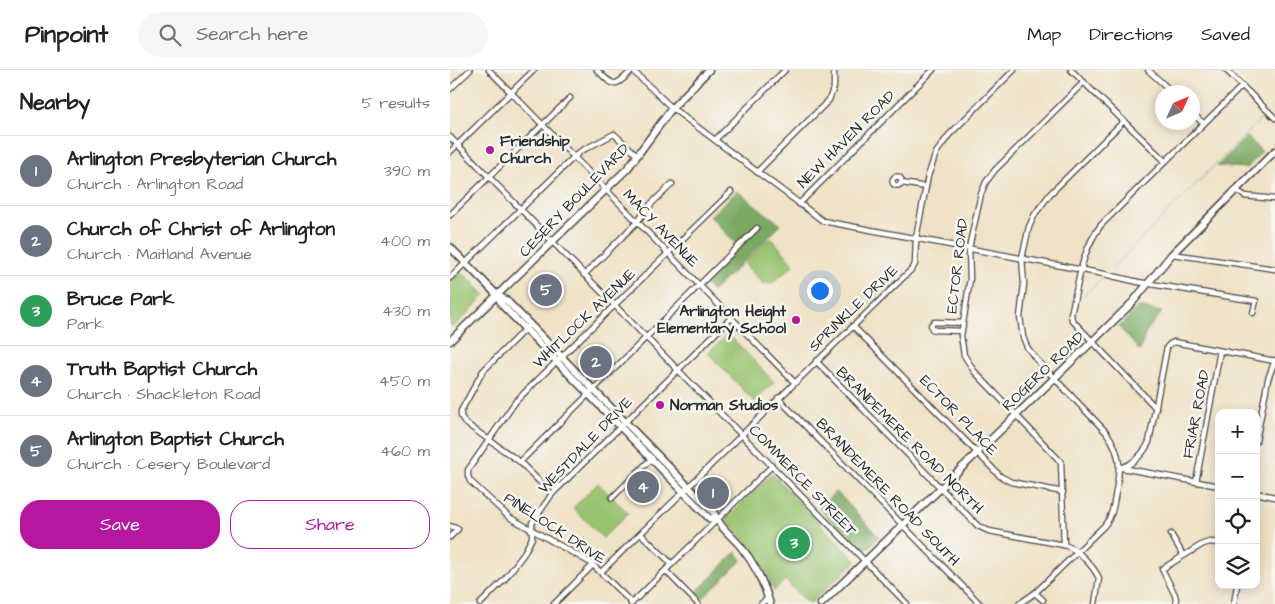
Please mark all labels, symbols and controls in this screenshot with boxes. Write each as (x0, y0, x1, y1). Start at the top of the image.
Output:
search box (138, 12, 488, 57)
text: Pinpoint (25, 18, 108, 52)
icon: search (156, 21, 184, 49)
text: Search here (196, 21, 308, 48)
text: Map (1027, 22, 1061, 47)
text: Directions (1089, 22, 1173, 47)
text: Saved (1201, 22, 1250, 47)
street label: NEW HAVEN ROAD (793, 85, 900, 193)
north arrow (1155, 85, 1200, 130)
text: Nearby (20, 88, 90, 117)
text: 5 results (362, 92, 430, 114)
place label: Friendship Church (500, 131, 570, 169)
street label: CESERY BOULEVARD (515, 139, 634, 262)
marker: Friendship Church (484, 144, 496, 156)
text: Arlington Presbyterian Church (67, 146, 336, 173)
text: 1 (35, 160, 37, 182)
text: 390 m (384, 160, 430, 182)
text: Church · Arlington Road (67, 173, 243, 195)
street label: MACY AVENUE (618, 185, 703, 272)
text: Church of Christ of Arlington (67, 216, 335, 243)
street label: ECTOR ROAD (941, 217, 974, 315)
text: 2 (31, 230, 41, 252)
text: 400 m (380, 230, 430, 252)
text: Church · Maitland Avenue (67, 243, 252, 265)
street label: SPRINKLE DRIVE (804, 260, 903, 357)
street label: WHITLOCK AVENUE (528, 264, 640, 373)
pin: 5 (530, 271, 562, 309)
your location (807, 278, 833, 304)
text: Bruce Park (67, 286, 175, 313)
text: 3 (32, 300, 40, 322)
text: 430 m (382, 300, 430, 322)
place label: Arlington Height Elementary School (657, 301, 787, 340)
text: Park (67, 313, 104, 335)
marker: Arlington Height Elementary School (790, 314, 802, 326)
street label: ROGERO ROAD (998, 327, 1089, 416)
pin: 2 (580, 343, 612, 381)
text: Truth Baptist Church (67, 356, 257, 383)
street label: BRANDEMERE ROAD NORTH (831, 362, 988, 519)
street label: FRIAR ROAD (1178, 368, 1215, 460)
text: 4 (31, 370, 41, 392)
text: 450 m (379, 370, 430, 392)
street label: ECTOR PLACE (915, 370, 1003, 460)
text: Church · Shackleton Road (67, 383, 260, 405)
street label: WESTDALE DRIVE (534, 392, 637, 499)
place label: Norman Studios (670, 395, 779, 416)
marker: Norman Studios (654, 399, 666, 411)
map controls (1215, 409, 1260, 589)
button: + (1215, 409, 1260, 454)
street label: BRANDEMERE ROAD SOUTH (811, 414, 964, 571)
street label: COMMERCE STREET (744, 420, 862, 541)
text: Arlington Baptist Church (67, 426, 284, 453)
text: 5 (30, 440, 42, 462)
text: 460 m (380, 440, 430, 462)
text: Church · Cesery Boulevard (67, 453, 270, 475)
button: − (1215, 454, 1260, 499)
pin: 4 (627, 468, 659, 506)
pin: 1 (697, 474, 729, 512)
street label: PINELOCK DRIVE (500, 488, 610, 569)
button: locate (1215, 499, 1260, 544)
button: Save (20, 500, 220, 549)
button: Share (230, 500, 430, 549)
pin: 3 (778, 524, 810, 562)
button: layers (1215, 544, 1260, 589)

